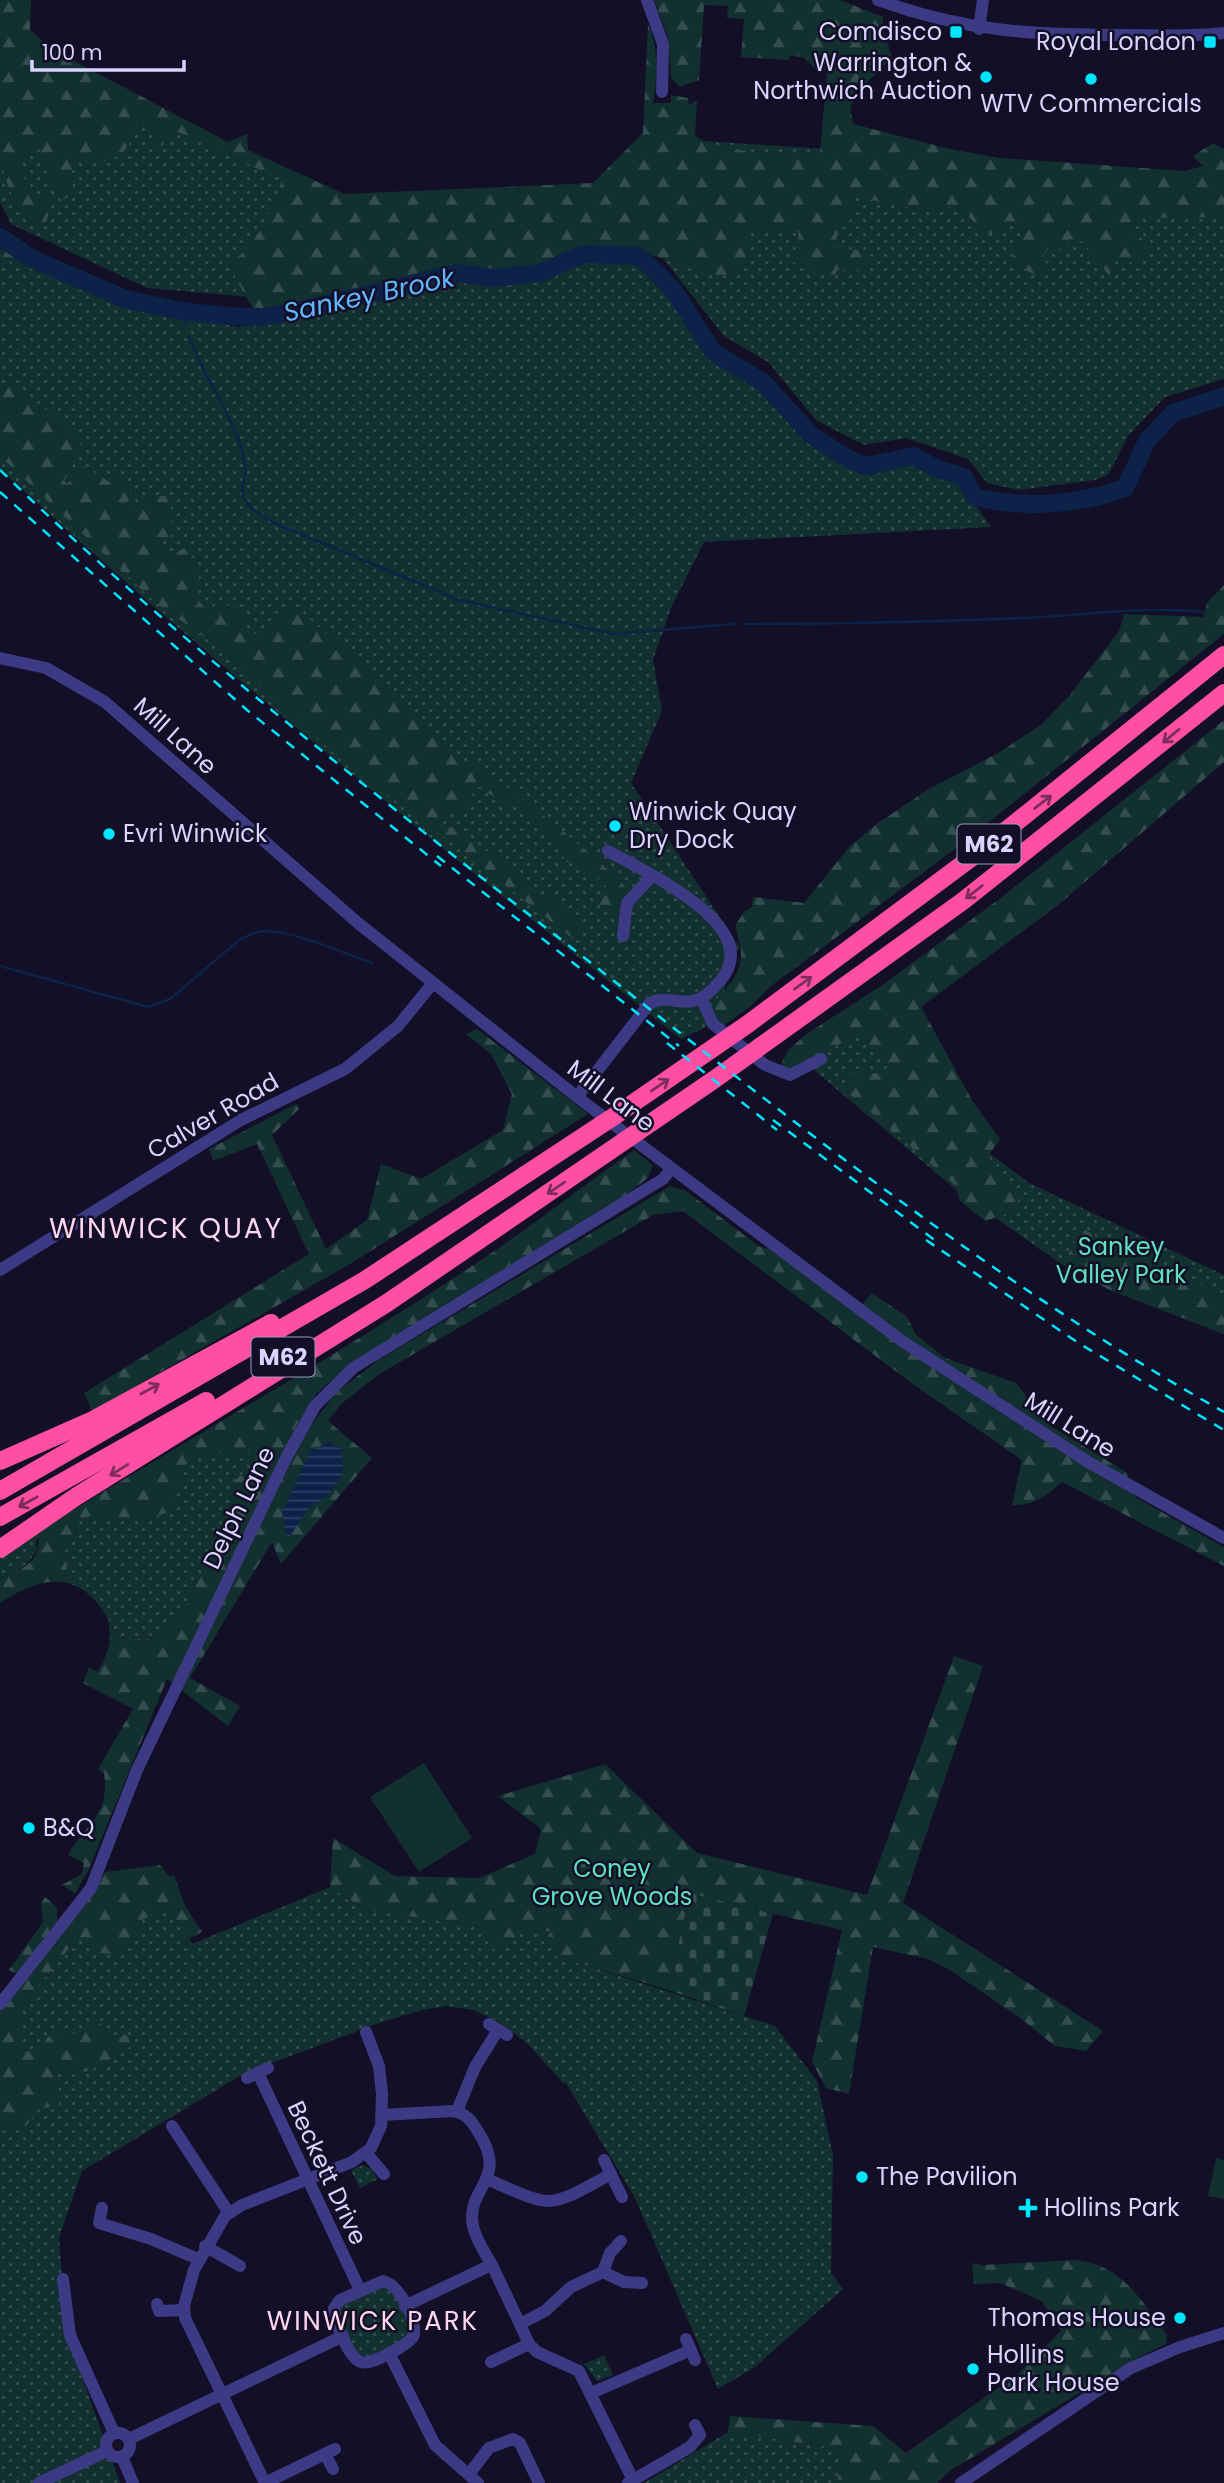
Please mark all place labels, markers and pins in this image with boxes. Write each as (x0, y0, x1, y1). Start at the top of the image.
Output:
place label: Comdisco (819, 15, 942, 48)
marker: Comdisco (948, 24, 964, 40)
place label: Royal London (1036, 25, 1196, 58)
marker: Royal London (1202, 34, 1218, 50)
place label: Warrington & Northwich Auction (753, 46, 972, 107)
marker: Warrington & Northwich Auction (978, 69, 994, 85)
marker: WTV Commercials (1083, 71, 1099, 87)
place label: WTV Commercials (980, 87, 1202, 120)
place label: Winwick Quay Dry Dock (629, 795, 797, 856)
place label: Evri Winwick (123, 817, 268, 850)
marker: Winwick Quay Dry Dock (607, 818, 623, 834)
marker: Evri Winwick (101, 826, 117, 842)
place label: B&Q (43, 1811, 94, 1844)
marker: B&Q (21, 1820, 37, 1836)
place label: The Pavilion (876, 2160, 1018, 2193)
marker: The Pavilion (854, 2169, 870, 2185)
place label: Hollins Park (1044, 2191, 1180, 2224)
marker: Hollins Park (1018, 2198, 1038, 2218)
place label: Thomas House (988, 2301, 1166, 2334)
marker: Thomas House (1172, 2310, 1188, 2326)
place label: Hollins Park House (987, 2338, 1120, 2399)
marker: Hollins Park House (965, 2361, 981, 2377)

